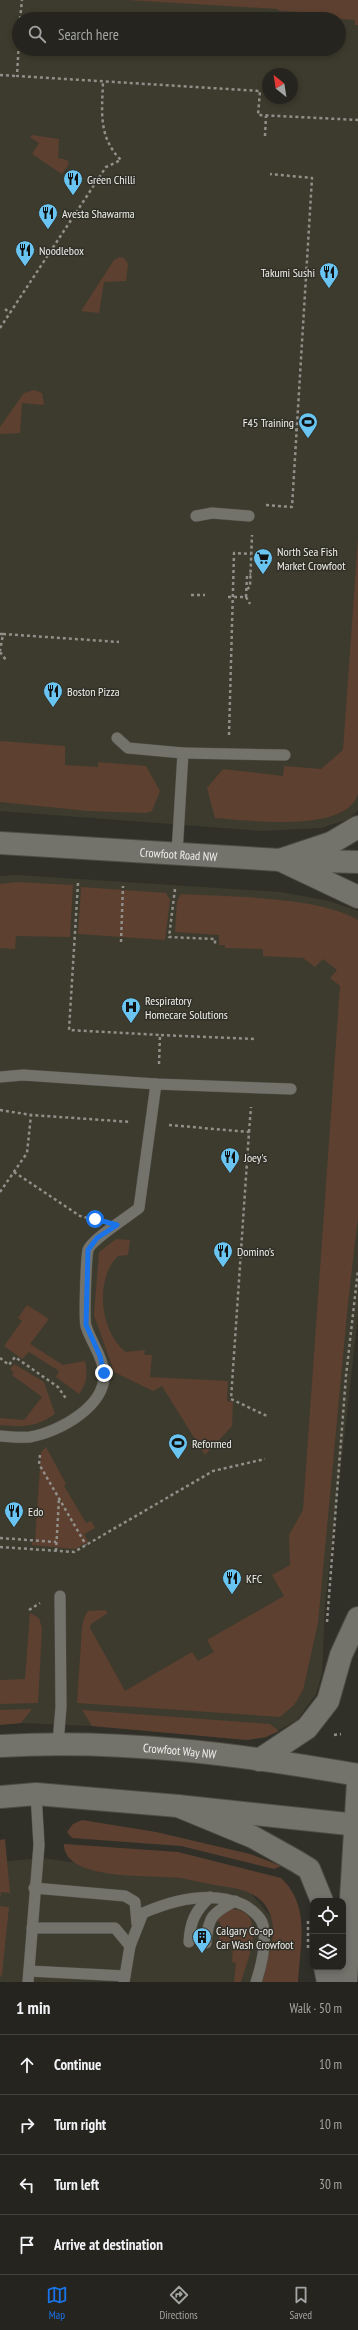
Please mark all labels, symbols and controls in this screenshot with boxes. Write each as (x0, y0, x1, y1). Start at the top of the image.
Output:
search box (12, 12, 346, 56)
icon: search (26, 23, 48, 45)
text: Search here (58, 25, 119, 44)
north arrow (262, 68, 298, 104)
restaurant icon: Green Chilli (62, 168, 84, 196)
place label: Green Chilli (87, 172, 135, 187)
restaurant icon: Avesta Shawarma (37, 202, 59, 230)
place label: Avesta Shawarma (62, 206, 135, 221)
restaurant icon: Noodlebox (14, 239, 36, 267)
place label: Noodlebox (39, 243, 84, 258)
restaurant icon: Takumi Sushi (318, 261, 340, 289)
place label: Takumi Sushi (261, 265, 315, 280)
sports icon: F45 Training (297, 411, 319, 439)
place label: F45 Training (243, 415, 294, 430)
place label: North Sea Fish Market Crowfoot (277, 544, 346, 573)
supermarket icon: North Sea Fish Market Crowfoot (252, 547, 274, 575)
restaurant icon: Boston Pizza (42, 680, 64, 708)
place label: Boston Pizza (67, 684, 120, 699)
street label: Crowfoot Road NW (139, 844, 218, 864)
place label: Respiratory Homecare Solutions (145, 993, 228, 1022)
hospital icon: Respiratory Homecare Solutions (120, 996, 142, 1024)
restaurant icon: Joey's (219, 1146, 241, 1174)
place label: Joey's (243, 1150, 267, 1165)
route start (86, 1210, 104, 1228)
restaurant icon: Domino's (212, 1240, 234, 1268)
place label: Domino's (237, 1244, 274, 1259)
route end (95, 1364, 113, 1382)
sports icon: Reformed (167, 1432, 189, 1460)
place label: Reformed (192, 1436, 232, 1451)
restaurant icon: Edo (3, 1500, 25, 1528)
place label: Edo (28, 1504, 44, 1519)
restaurant icon: KFC (221, 1567, 243, 1595)
place label: KFC (246, 1571, 263, 1586)
street label: Crowfoot Way NW (143, 1740, 217, 1761)
map controls (310, 1898, 346, 1970)
button: locate (310, 1898, 346, 1934)
place label: Calgary Co-op Car Wash Crowfoot (216, 1923, 294, 1952)
building icon: Calgary Co-op Car Wash Crowfoot (191, 1926, 213, 1954)
button: layers (310, 1934, 346, 1970)
text: 1 min (16, 1997, 50, 2019)
text: Walk · 50 m (290, 2000, 342, 2017)
icon: ahead (16, 2054, 38, 2076)
text: Continue (54, 2055, 101, 2074)
text: 10 m (319, 2056, 342, 2073)
icon: right (16, 2114, 38, 2136)
text: Turn right (54, 2115, 106, 2134)
text: 10 m (319, 2116, 342, 2133)
icon: left (16, 2174, 38, 2196)
text: Turn left (54, 2175, 99, 2194)
text: 30 m (319, 2176, 342, 2193)
icon: arrive (16, 2234, 38, 2256)
text: Arrive at destination (54, 2235, 163, 2254)
tab: Map (46, 2284, 68, 2322)
tab: Directions (160, 2284, 198, 2322)
tab: Saved (289, 2284, 312, 2322)

